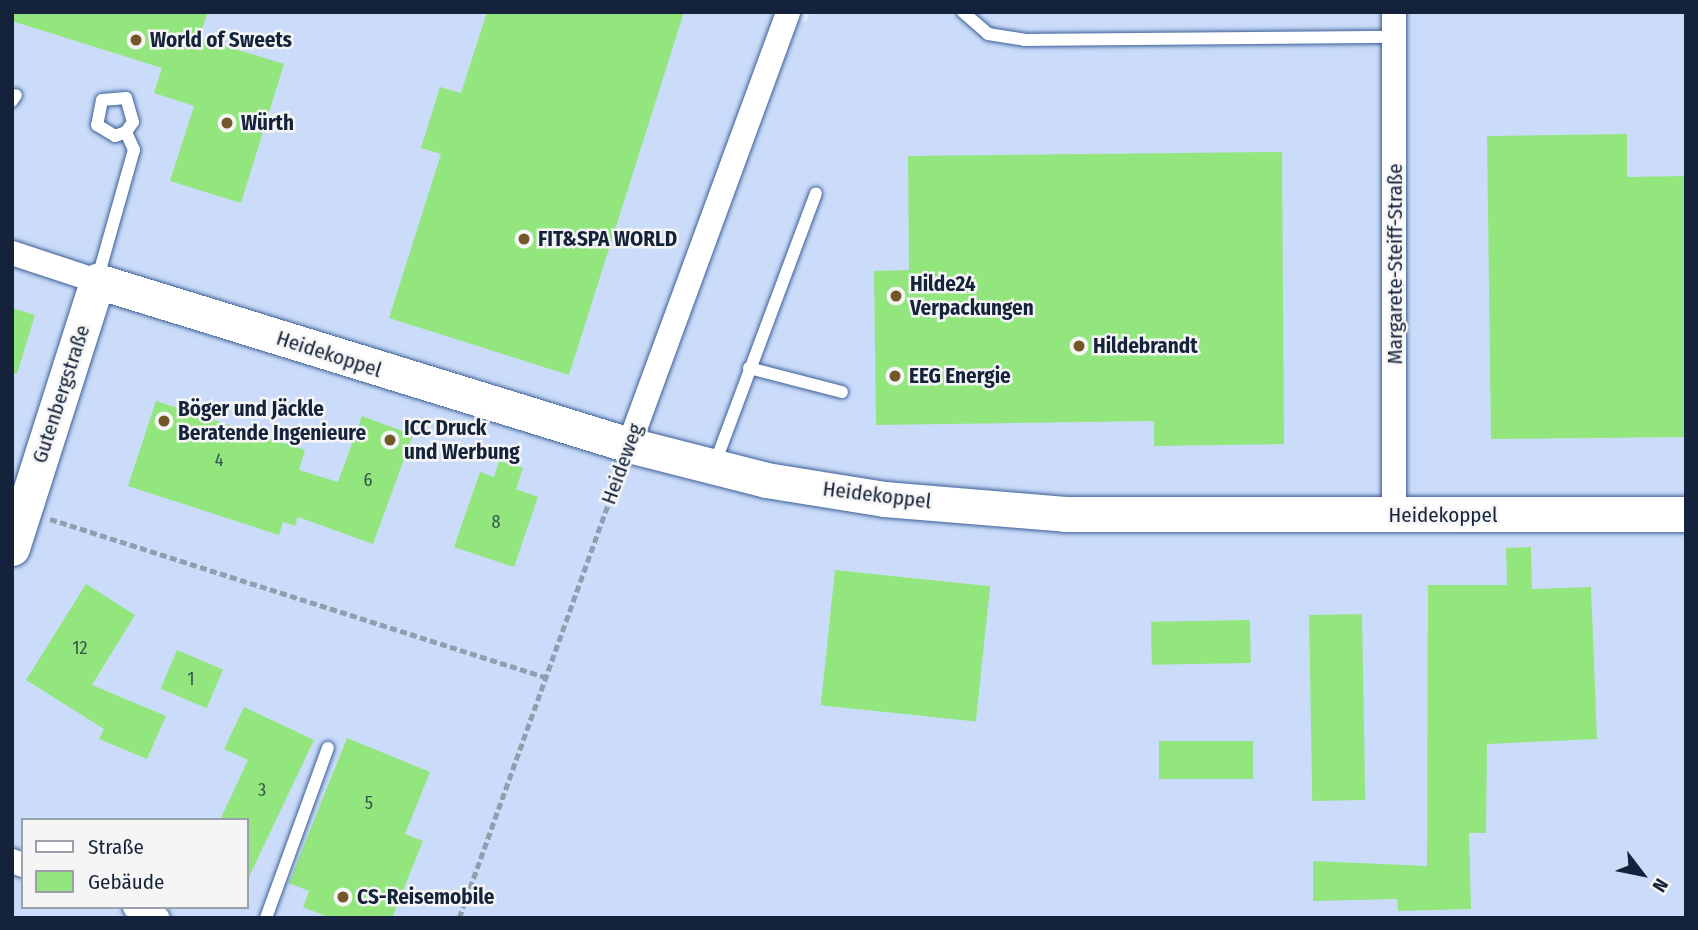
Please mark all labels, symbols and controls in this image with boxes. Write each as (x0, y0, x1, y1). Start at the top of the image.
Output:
place label: World of Sweets (150, 27, 292, 53)
marker: World of Sweets (128, 32, 144, 48)
place label: Würth (241, 110, 294, 136)
marker: Würth (219, 115, 235, 131)
street label: Margarete-Steiff-Straße (1382, 164, 1408, 364)
place label: FIT&SPA WORLD (538, 226, 677, 252)
marker: FIT&SPA WORLD (516, 231, 532, 247)
place label: Hilde24 Verpackungen (910, 271, 1034, 321)
marker: Hilde24 Verpackungen (888, 288, 904, 304)
street label: Gutenbergstraße (27, 322, 95, 466)
street label: Heidekoppel (273, 325, 385, 383)
place label: Hildebrandt (1093, 333, 1198, 359)
marker: Hildebrandt (1071, 338, 1087, 354)
place label: EEG Energie (909, 363, 1011, 389)
marker: EEG Energie (887, 368, 903, 384)
place label: Böger und Jäckle Beratende Ingenieure (178, 396, 366, 446)
marker: Böger und Jäckle Beratende Ingenieure (156, 413, 172, 429)
place label: ICC Druck und Werbung (404, 415, 520, 465)
street label: Heideweg (596, 420, 648, 508)
marker: ICC Druck und Werbung (382, 432, 398, 448)
house number: 4 (215, 449, 223, 471)
house number: 6 (364, 469, 372, 491)
street label: Heidekoppel (821, 476, 933, 514)
street label: Heidekoppel (1389, 502, 1497, 528)
house number: 8 (492, 511, 500, 533)
house number: 12 (73, 637, 87, 659)
house number: 1 (187, 668, 195, 690)
house number: 3 (258, 779, 266, 801)
house number: 5 (365, 792, 373, 814)
legend (21, 818, 248, 909)
text: Straße (88, 834, 144, 860)
north arrow (1607, 839, 1677, 909)
text: Gebäude (88, 869, 164, 895)
text: N (1647, 874, 1673, 896)
place label: CS-Reisemobile (357, 884, 494, 910)
marker: CS-Reisemobile (335, 889, 351, 905)

